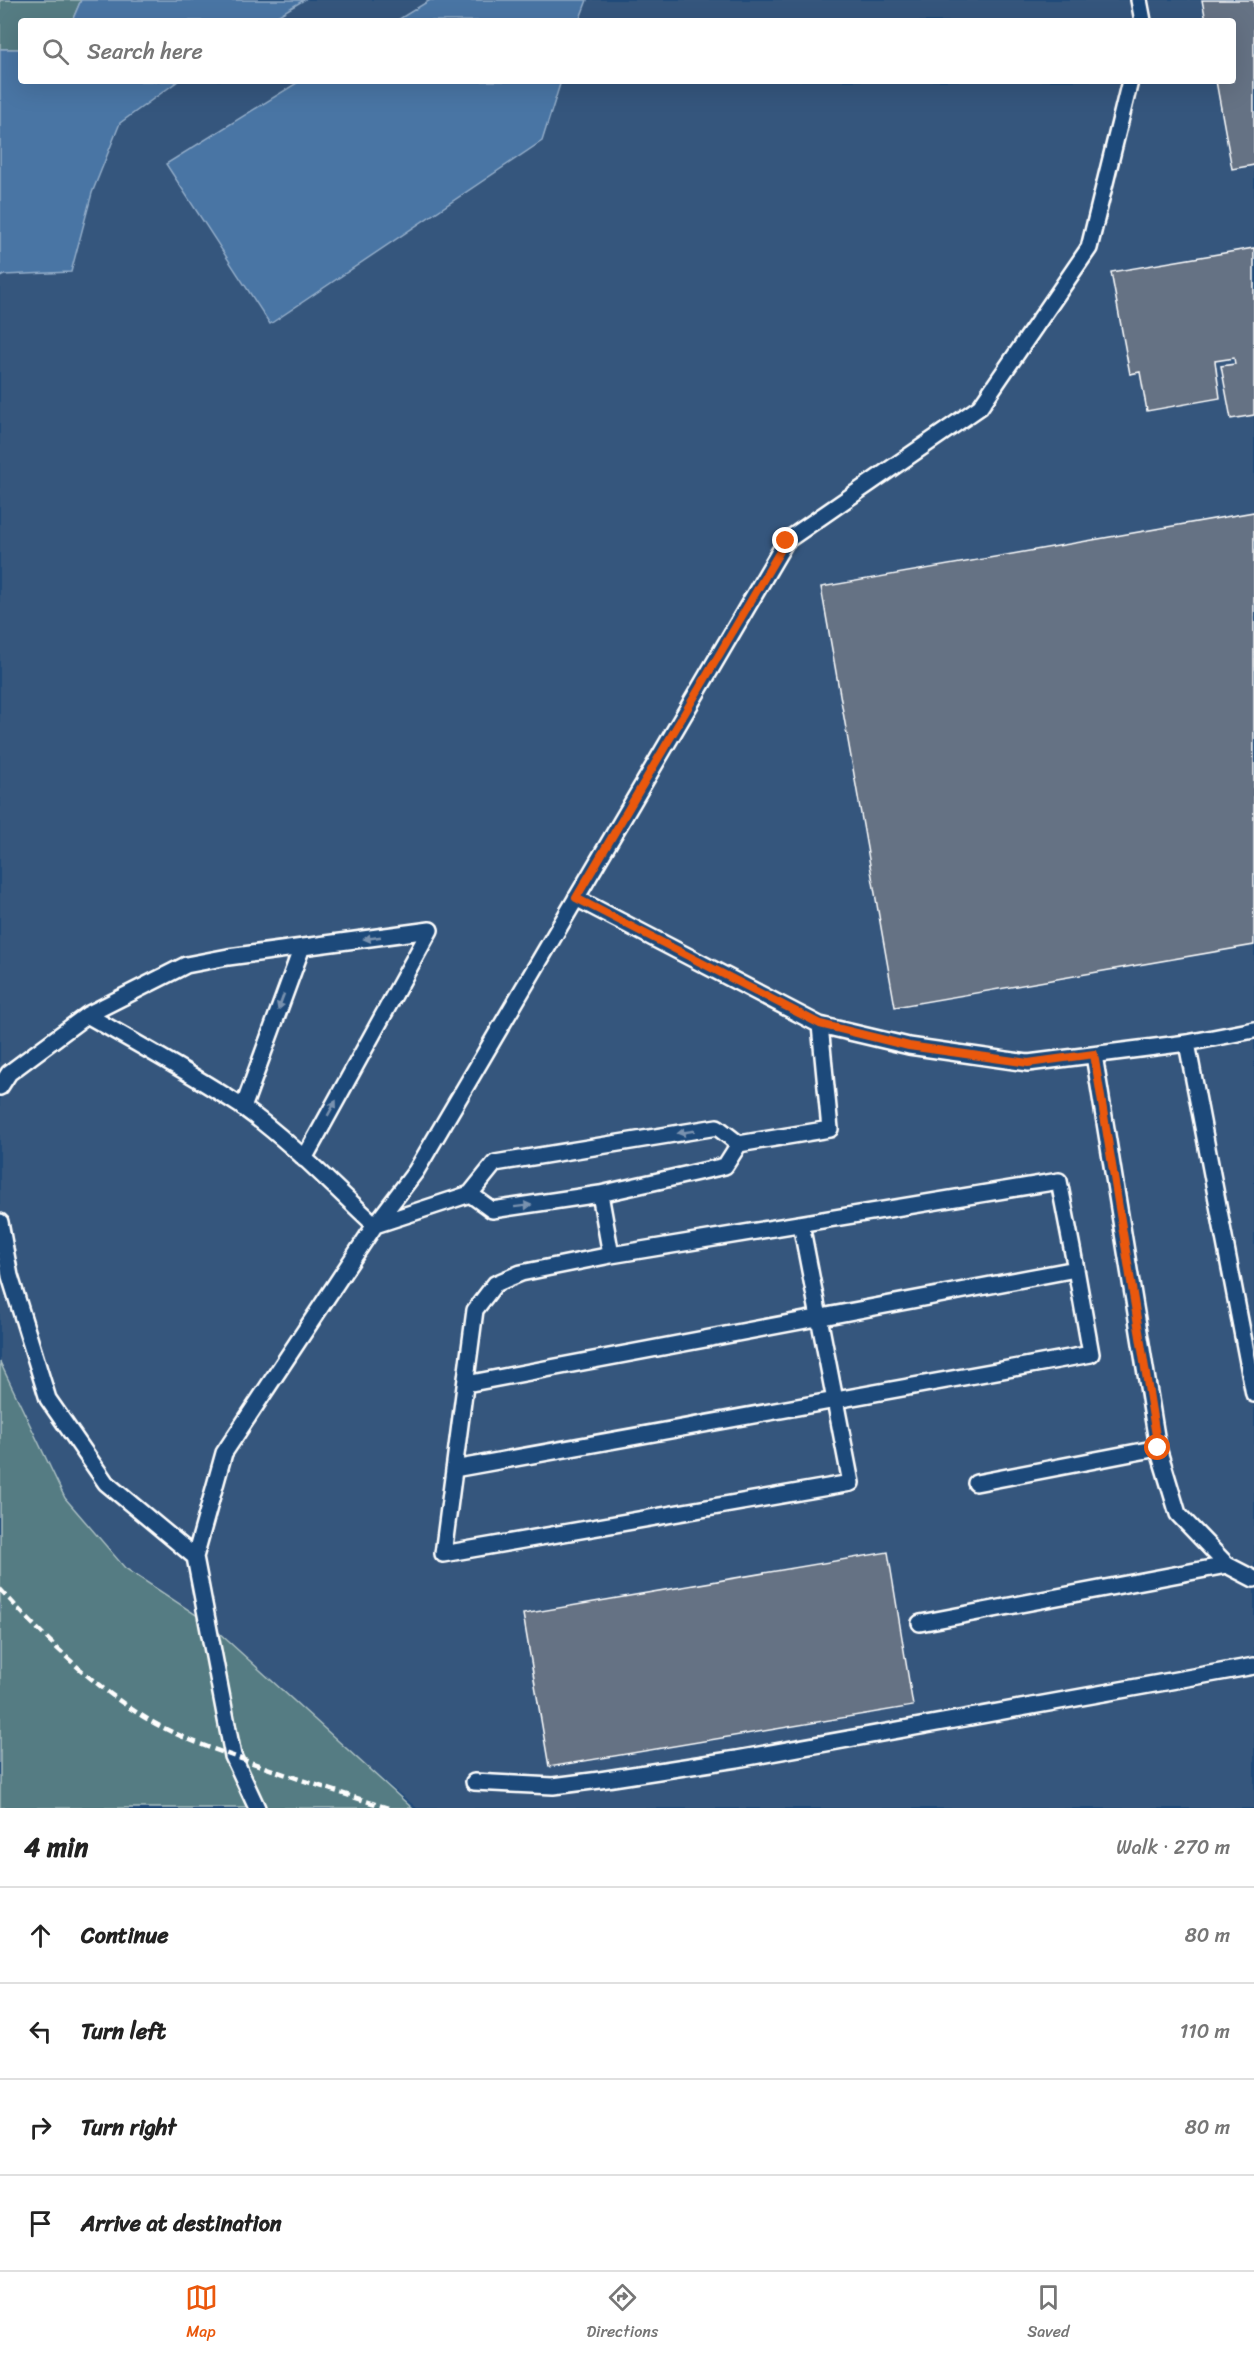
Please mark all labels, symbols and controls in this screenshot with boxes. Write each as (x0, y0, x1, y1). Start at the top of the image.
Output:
search box (18, 18, 1236, 84)
text: Search here (87, 32, 203, 71)
icon: search (39, 35, 72, 68)
route end (772, 527, 798, 553)
one-way arrow (362, 933, 381, 942)
one-way arrow (276, 993, 286, 1011)
one-way arrow (327, 1099, 337, 1116)
one-way arrow (677, 1127, 696, 1136)
one-way arrow (514, 1202, 533, 1211)
route start (1144, 1434, 1170, 1460)
text: 4 min (24, 1824, 88, 1870)
text: Walk · 270 m (1116, 1830, 1230, 1865)
text: Continue (81, 1916, 169, 1955)
text: 80 m (1185, 1918, 1230, 1953)
icon: ahead (24, 1919, 57, 1952)
text: Turn left (81, 2012, 166, 2051)
text: 110 m (1180, 2014, 1230, 2049)
icon: left (24, 2015, 57, 2048)
text: Turn right (81, 2108, 176, 2147)
text: 80 m (1185, 2110, 1230, 2145)
icon: right (24, 2111, 57, 2144)
text: Arrive at destination (81, 2204, 282, 2243)
icon: arrive (24, 2207, 57, 2240)
tab: Map (185, 2281, 218, 2346)
tab: Directions (587, 2281, 658, 2346)
tab: Saved (1027, 2281, 1069, 2346)

